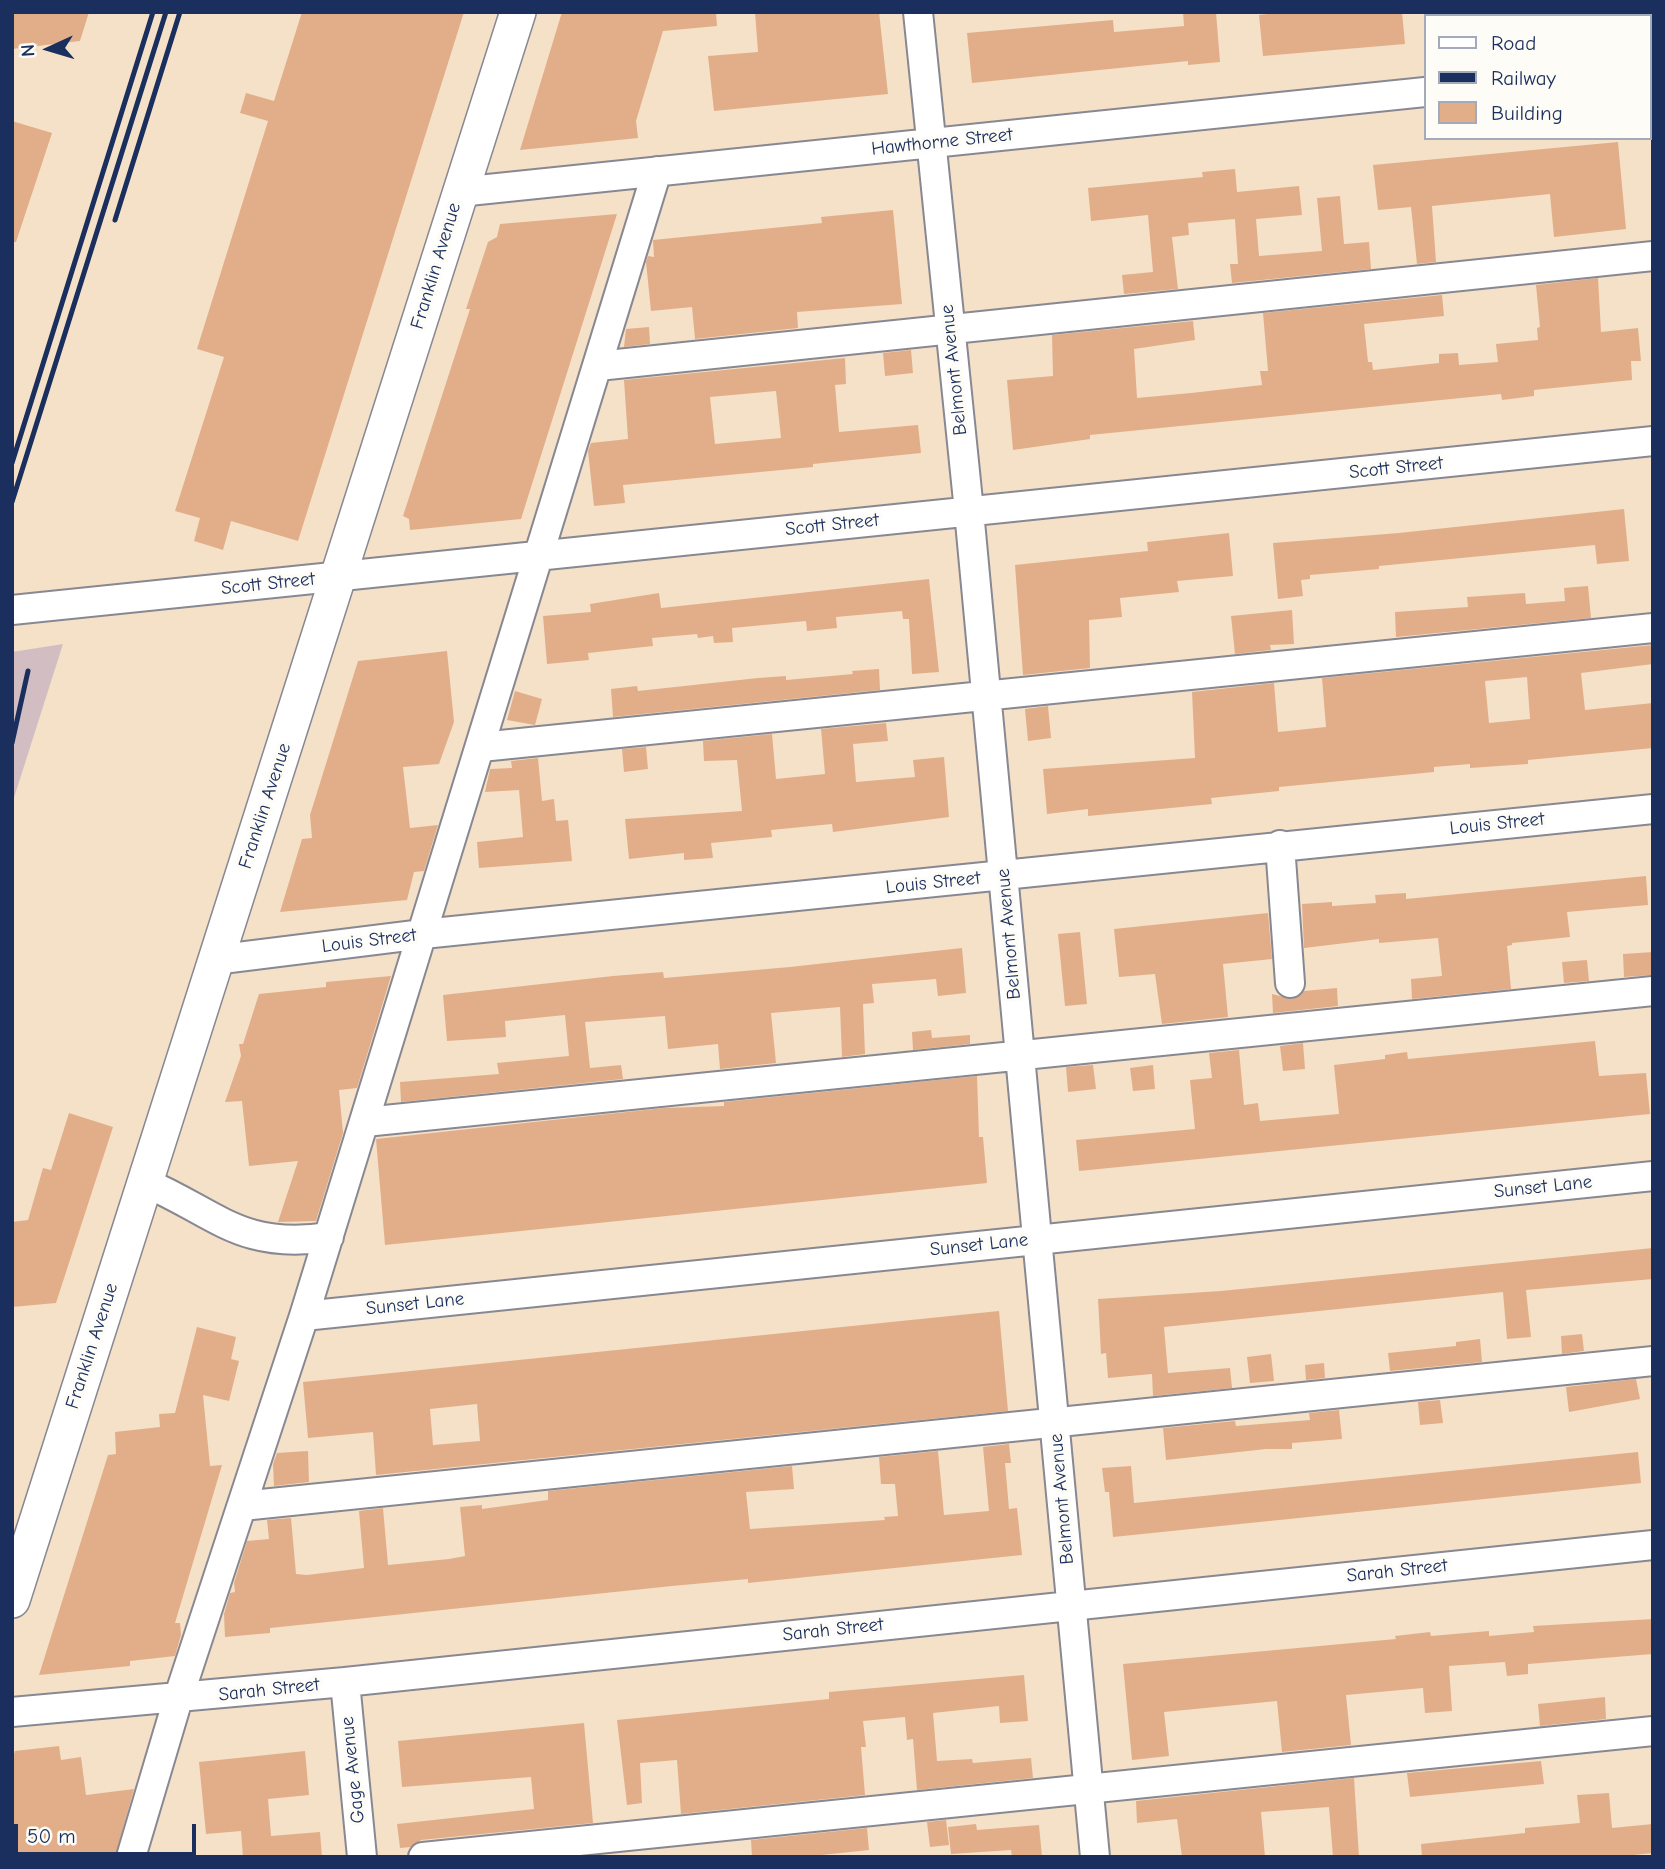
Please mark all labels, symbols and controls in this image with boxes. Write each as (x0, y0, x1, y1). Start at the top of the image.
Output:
north arrow (14, 14, 84, 84)
legend (1424, 14, 1651, 140)
text: Road (1491, 31, 1536, 55)
text: N (17, 44, 39, 57)
text: Railway (1491, 66, 1556, 90)
text: Building (1491, 101, 1563, 125)
street label: Hawthorne Street (870, 123, 1014, 161)
street label: Franklin Avenue (406, 200, 466, 332)
street label: Belmont Avenue (936, 303, 972, 437)
street label: Scott Street (1348, 452, 1444, 484)
street label: Scott Street (784, 509, 880, 541)
street label: Scott Street (220, 568, 316, 600)
street label: Franklin Avenue (234, 740, 296, 872)
street label: Louis Street (1449, 808, 1545, 840)
street label: Louis Street (885, 867, 981, 899)
street label: Belmont Avenue (992, 868, 1026, 1000)
street label: Louis Street (320, 924, 418, 958)
street label: Sunset Lane (1493, 1170, 1593, 1204)
street label: Sunset Lane (929, 1228, 1029, 1262)
street label: Franklin Avenue (61, 1280, 123, 1412)
street label: Sunset Lane (365, 1287, 465, 1321)
street label: Belmont Avenue (1045, 1433, 1079, 1565)
street label: Sarah Street (1345, 1554, 1449, 1588)
street label: Sarah Street (781, 1613, 885, 1647)
street label: Sarah Street (217, 1673, 321, 1707)
street label: Gage Avenue (336, 1716, 370, 1824)
scale bar (18, 1810, 200, 1854)
text: 50 m (27, 1824, 76, 1848)

